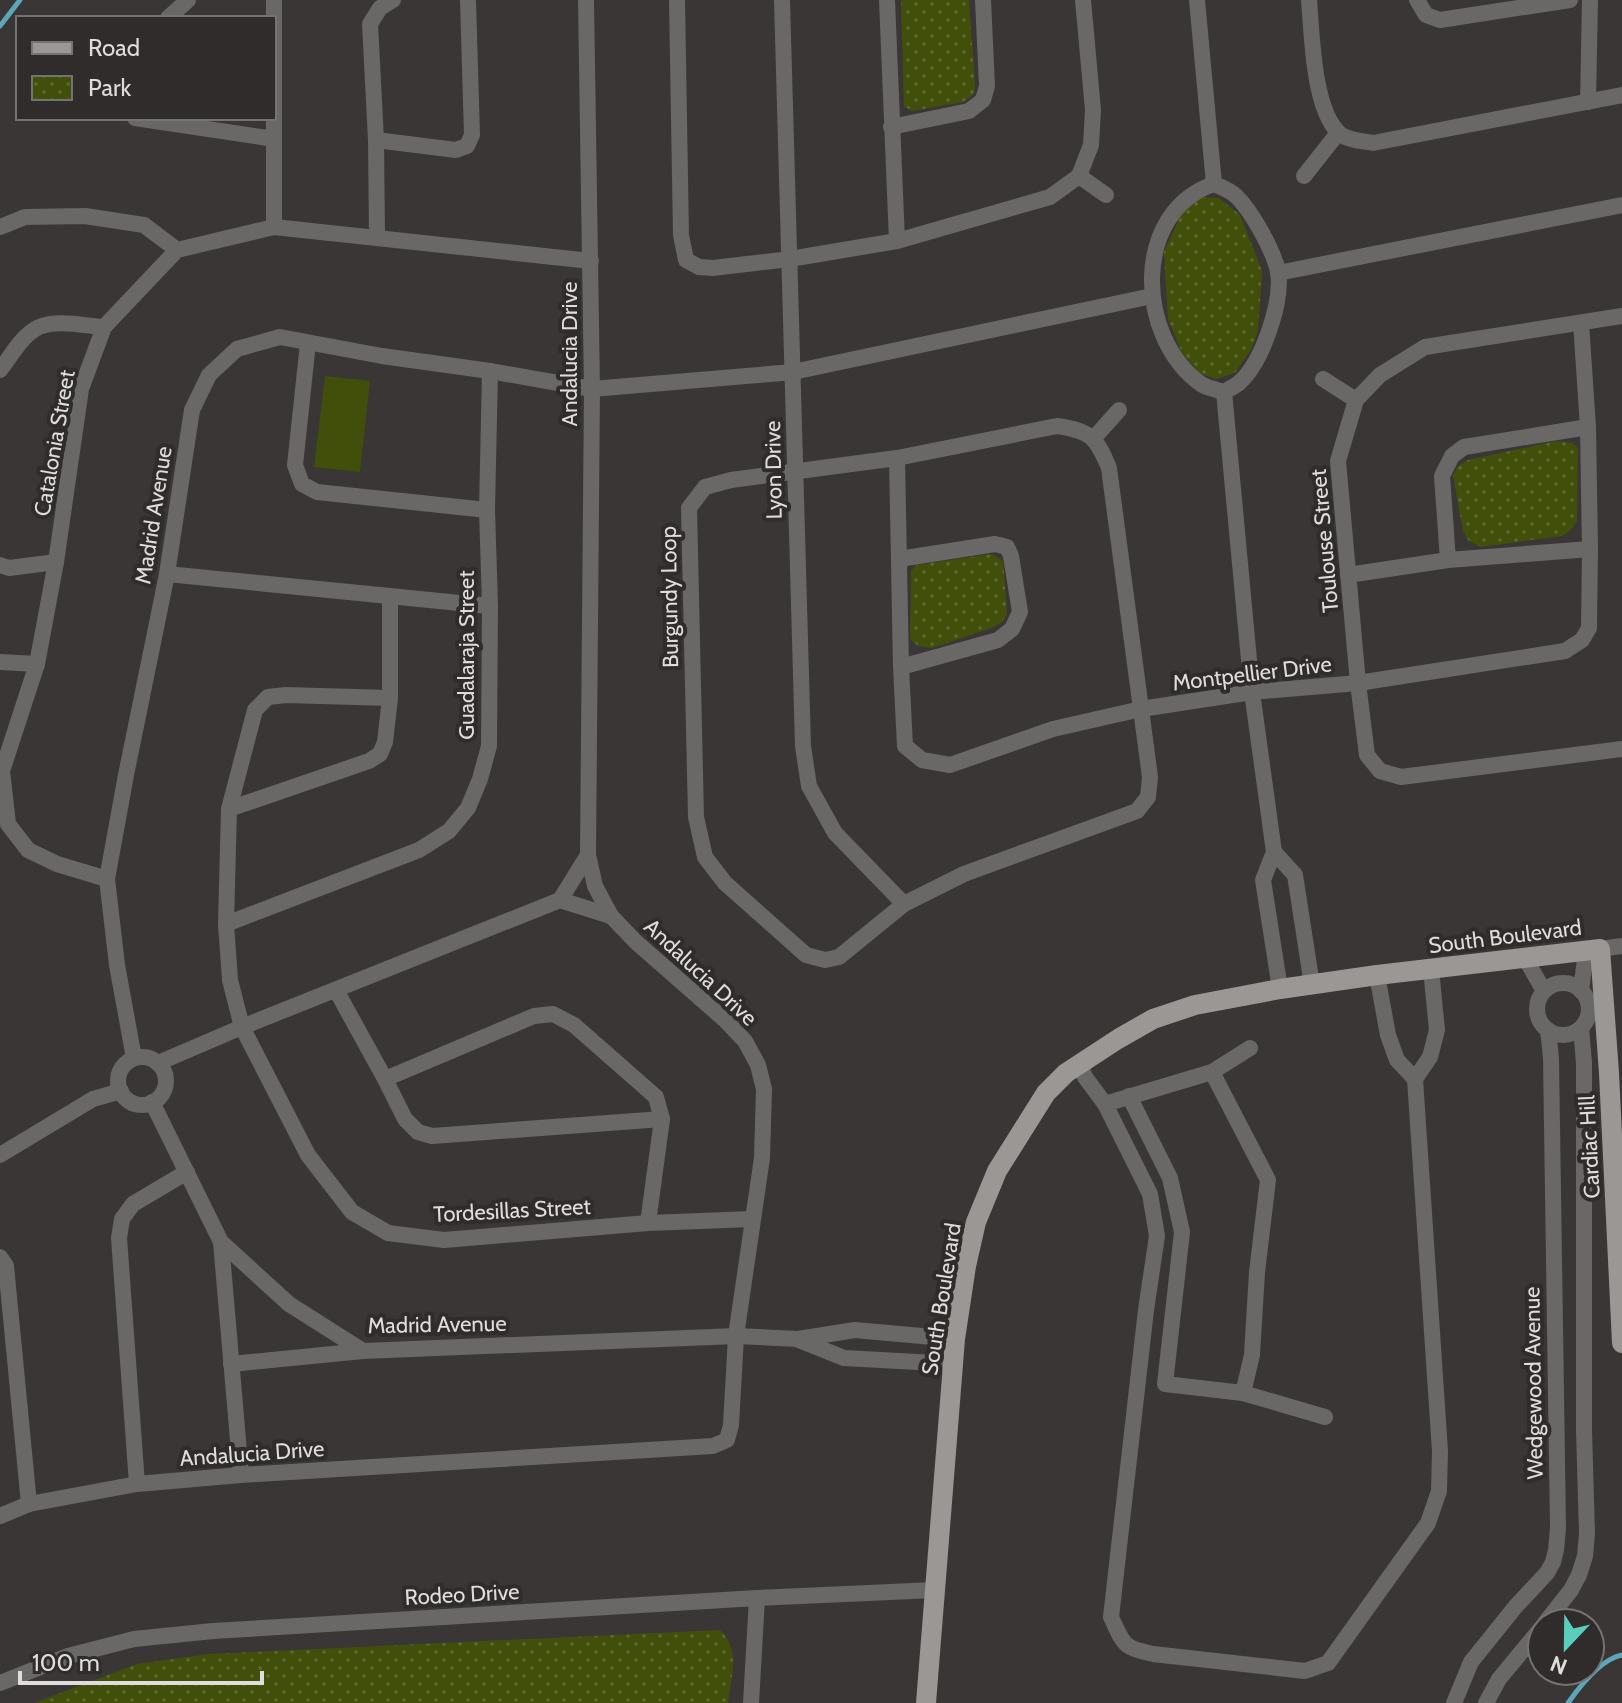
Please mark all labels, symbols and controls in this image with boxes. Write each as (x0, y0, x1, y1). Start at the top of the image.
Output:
legend (16, 16, 276, 120)
text: Road (88, 33, 140, 62)
text: Park (88, 73, 131, 102)
street label: Andalucia Drive (556, 282, 583, 426)
street label: Catalonia Street (28, 367, 81, 518)
street label: Lyon Drive (759, 420, 788, 520)
street label: Madrid Avenue (129, 444, 178, 586)
street label: Toulouse Street (1305, 467, 1344, 614)
street label: Burgundy Loop (655, 526, 684, 668)
street label: Guadalaraja Street (453, 570, 480, 740)
street label: Montpellier Drive (1171, 650, 1333, 697)
street label: Andalucia Drive (638, 913, 763, 1032)
street label: South Boulevard (1427, 914, 1583, 959)
street label: Cardiac Hill (1573, 1094, 1606, 1199)
street label: Tordesillas Street (433, 1193, 592, 1228)
street label: South Boulevard (916, 1221, 967, 1377)
street label: Wedgewood Avenue (1518, 1286, 1549, 1480)
street label: Madrid Avenue (367, 1310, 507, 1339)
street label: Andalucia Drive (179, 1435, 325, 1472)
street label: Rodeo Drive (404, 1578, 520, 1611)
north arrow (1526, 1607, 1606, 1687)
scale bar (20, 1635, 262, 1685)
text: 100 m (32, 1648, 100, 1677)
text: N (1546, 1650, 1571, 1681)

